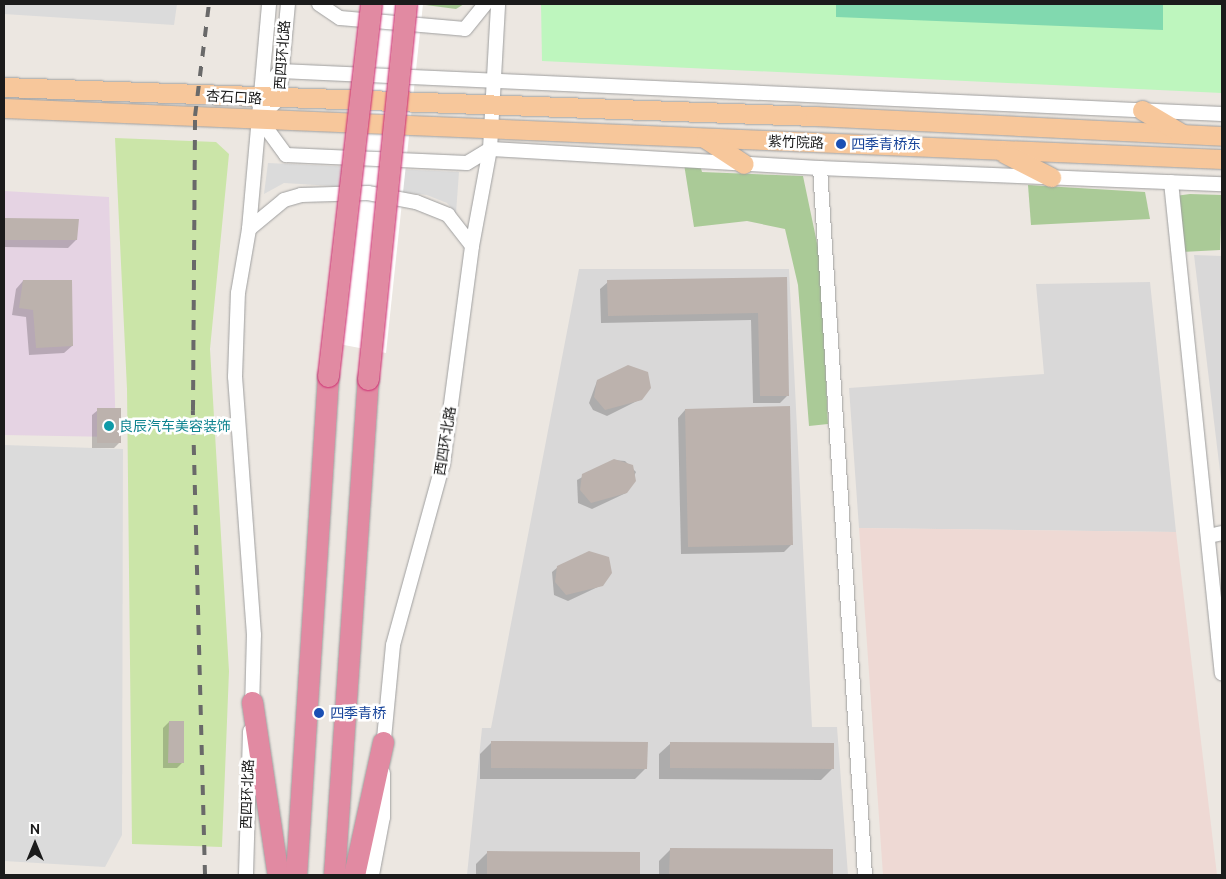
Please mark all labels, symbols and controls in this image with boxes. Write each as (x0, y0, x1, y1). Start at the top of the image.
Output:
street label: 西四环北路 (271, 19, 293, 91)
street label: 杏石口路 (206, 87, 262, 107)
street label: 紫竹院路 (768, 133, 824, 151)
place label: 四季青桥东 (851, 136, 921, 152)
marker: 四季青桥东 (835, 138, 847, 150)
street label: 西四环北路 (431, 405, 459, 477)
place label: 良辰汽车美容装饰 (119, 418, 231, 434)
marker: 良辰汽车美容装饰 (103, 420, 115, 432)
place label: 四季青桥 (330, 705, 386, 721)
marker: 四季青桥 (312, 706, 326, 720)
street label: 西四环北路 (237, 759, 257, 829)
north arrow (10, 819, 60, 869)
text: N (30, 821, 40, 837)

